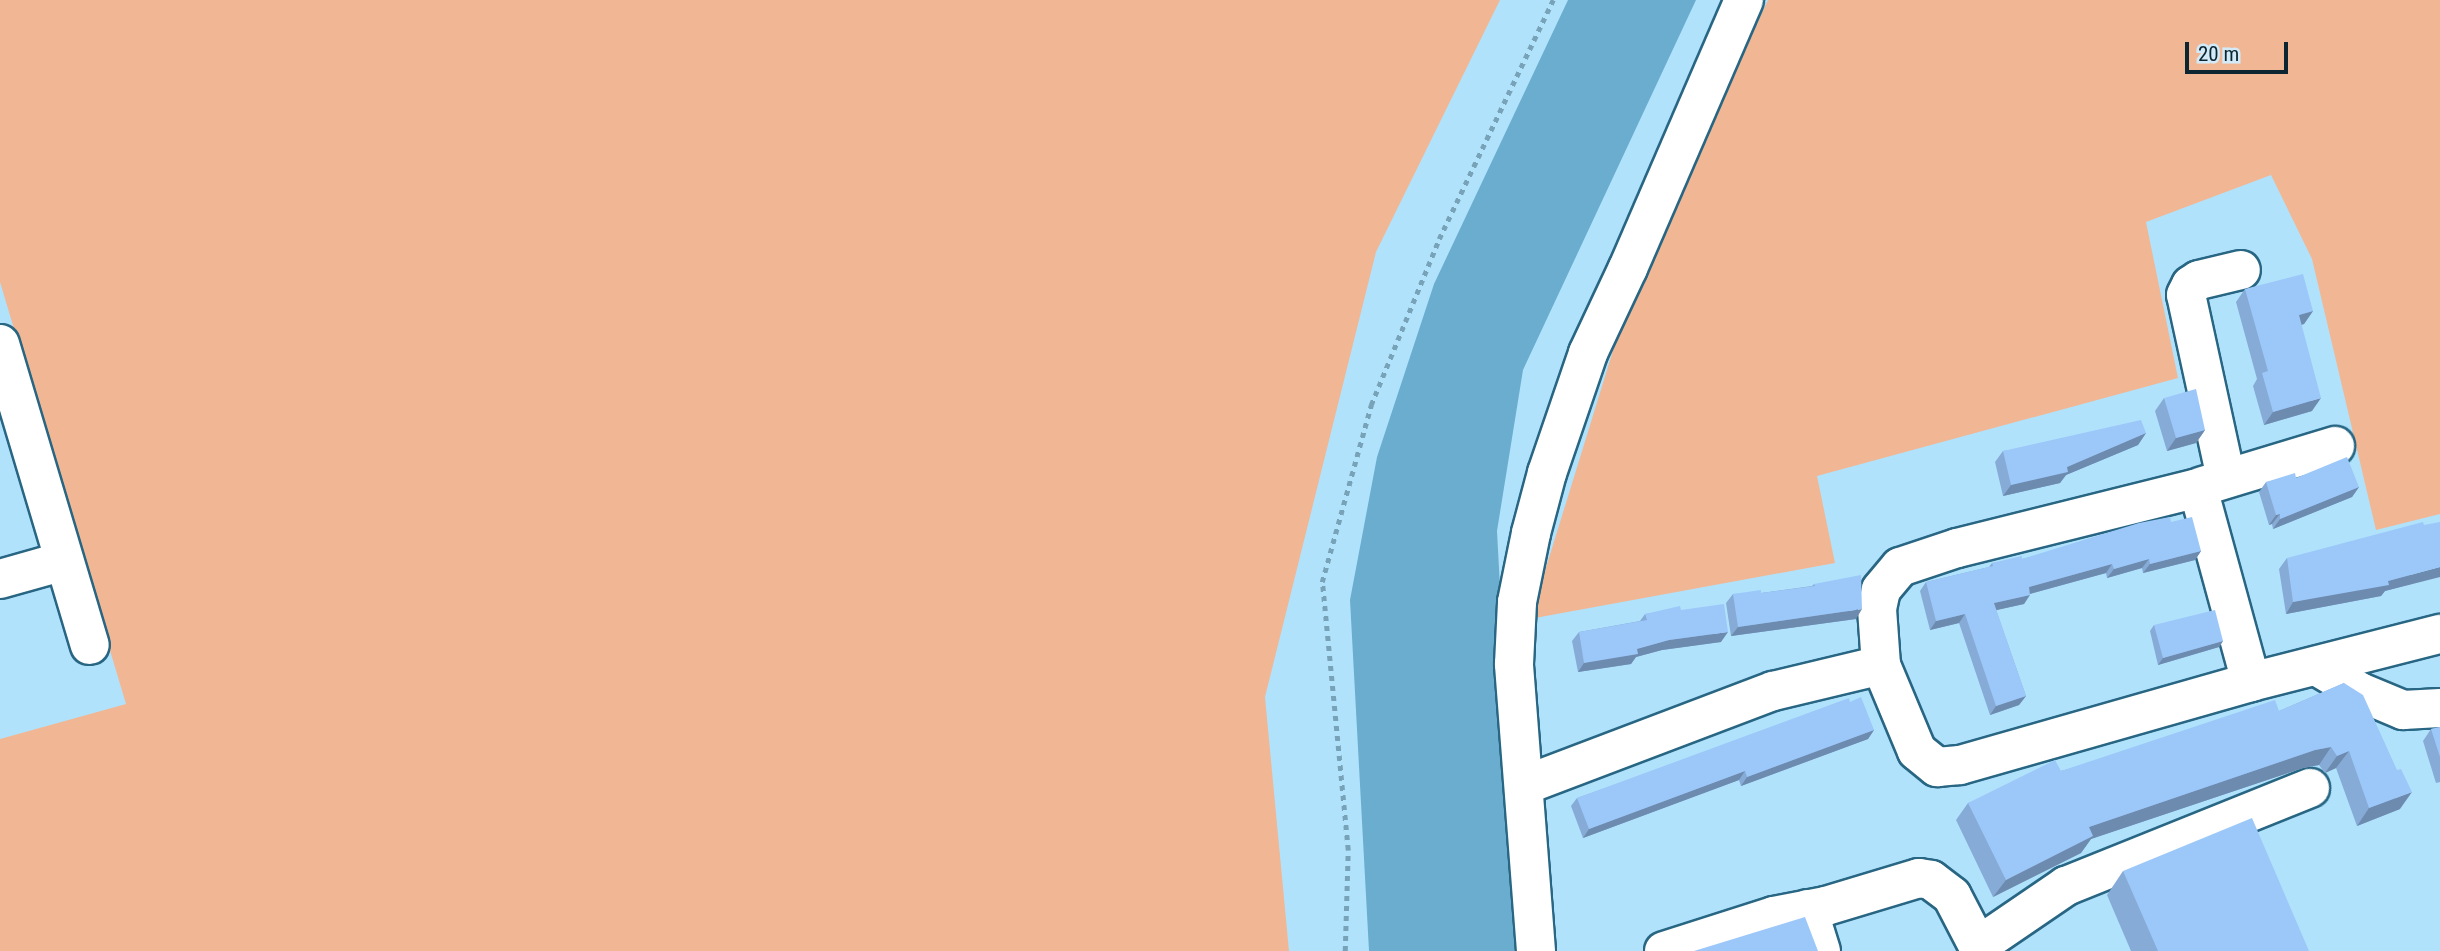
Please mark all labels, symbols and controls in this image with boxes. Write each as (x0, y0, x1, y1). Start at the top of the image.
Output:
scale bar (2188, 28, 2291, 72)
text: 20 m (2198, 42, 2239, 66)

